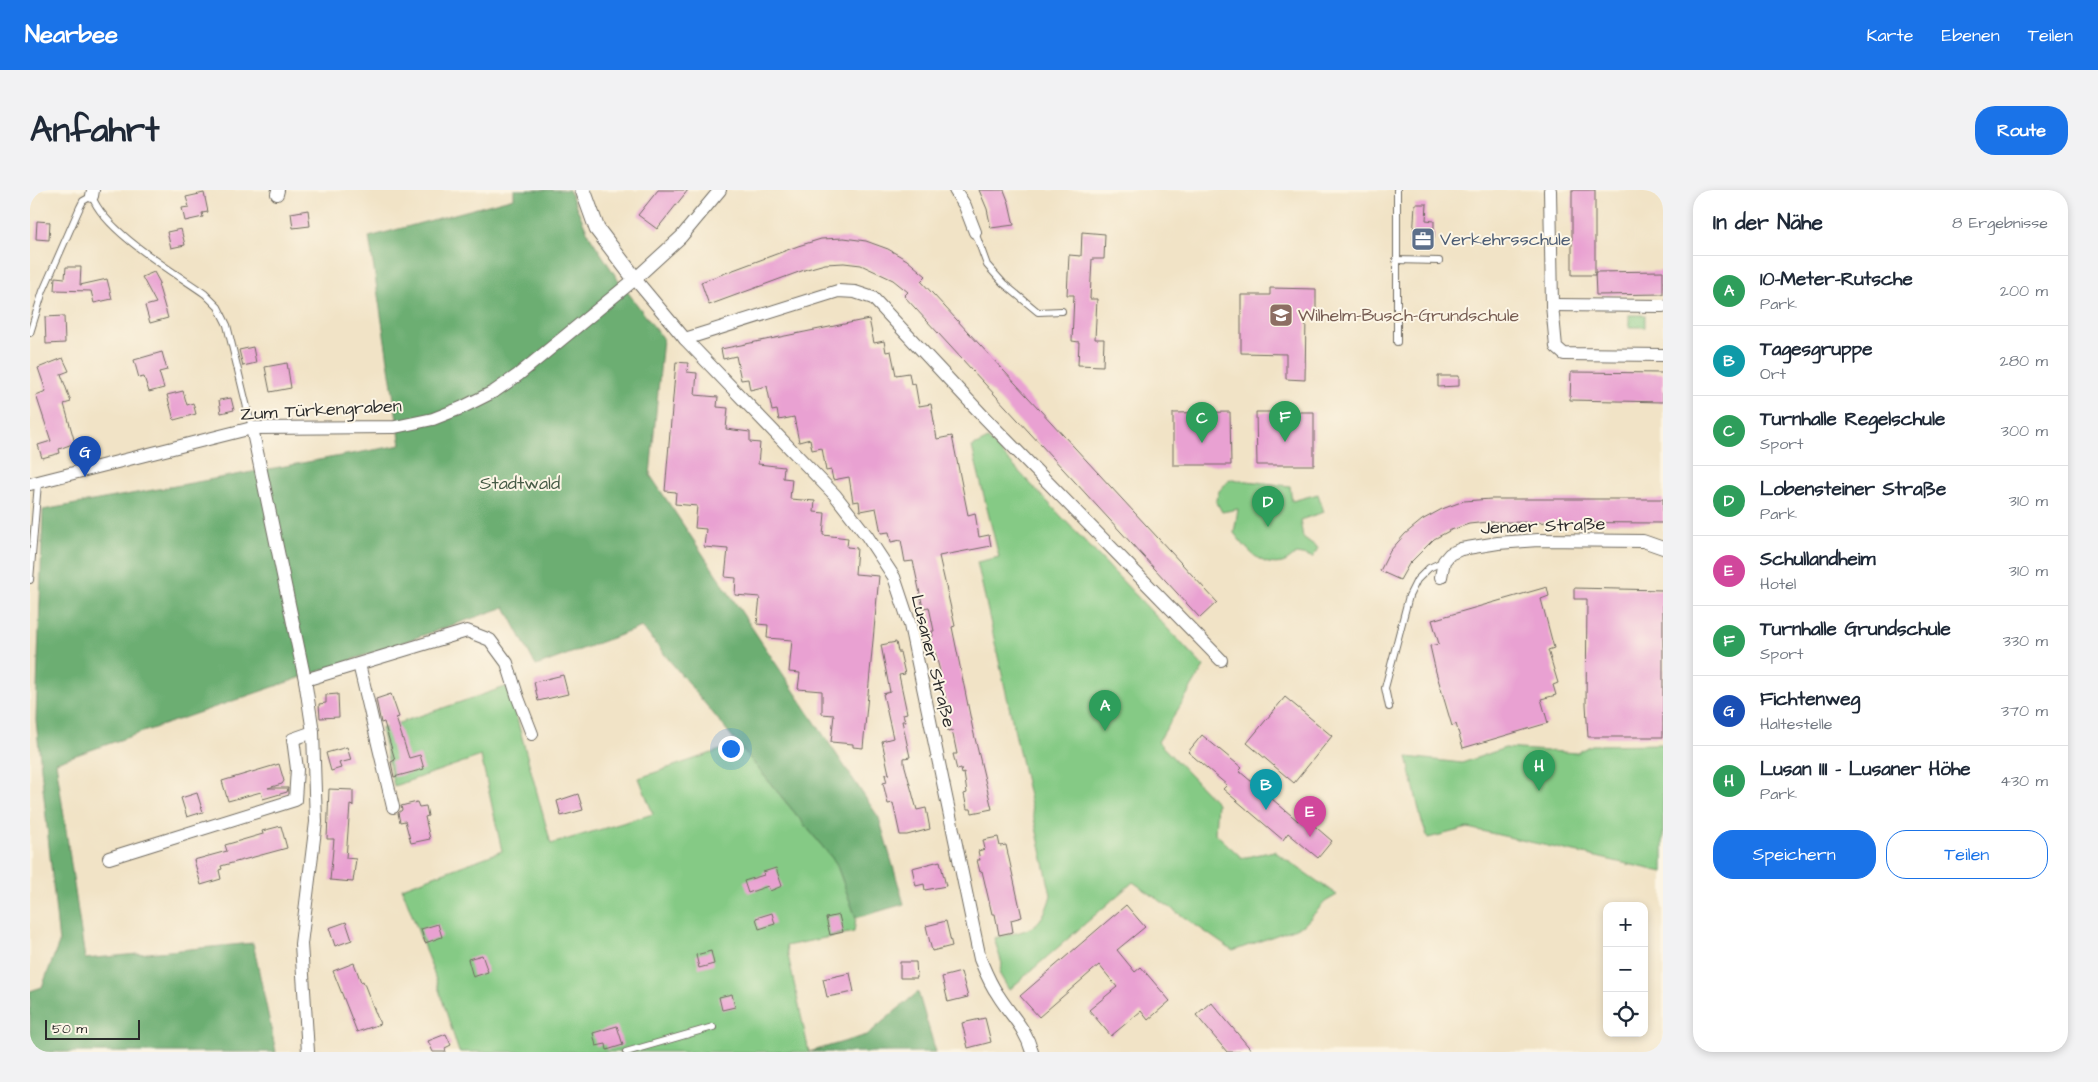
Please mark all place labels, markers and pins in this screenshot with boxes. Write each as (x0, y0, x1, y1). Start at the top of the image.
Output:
office icon: Verkehrsschule (1410, 226, 1436, 252)
place label: Verkehrsschule (1440, 227, 1571, 252)
school or university icon: Wilhelm-Busch-Grundschule (1268, 302, 1294, 328)
place label: Wilhelm-Busch-Grundschule (1298, 303, 1520, 328)
pin: F (1269, 401, 1301, 442)
pin: C (1186, 402, 1218, 443)
pin: G (69, 436, 101, 477)
pin: D (1252, 486, 1284, 527)
pin: A (1089, 690, 1121, 731)
pin: H (1523, 750, 1555, 791)
pin: B (1250, 769, 1282, 810)
pin: E (1294, 796, 1326, 837)

